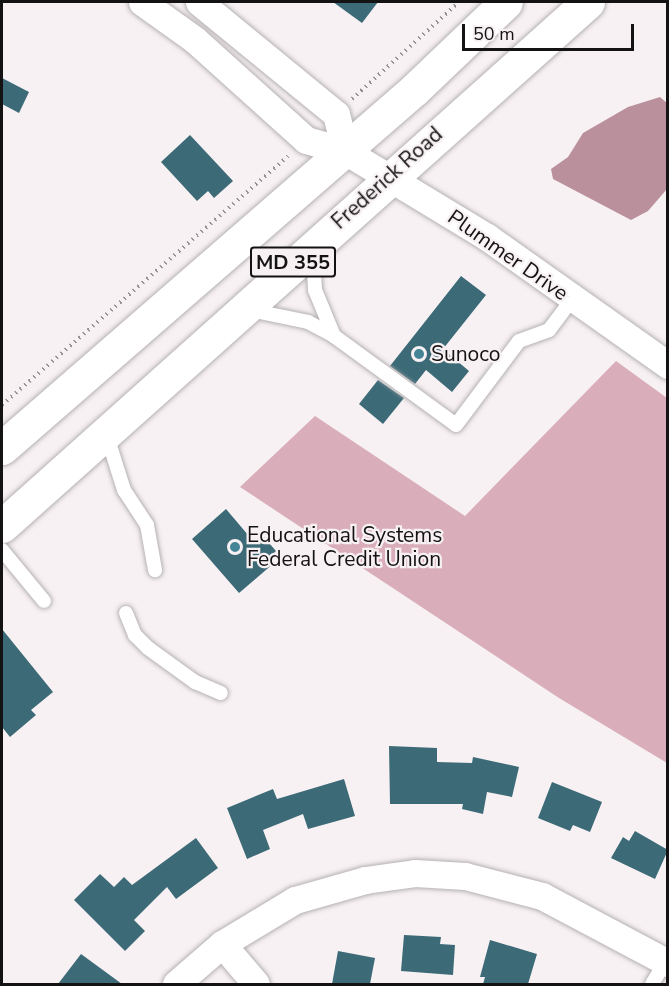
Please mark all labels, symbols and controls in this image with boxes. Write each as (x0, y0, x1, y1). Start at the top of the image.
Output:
scale bar (465, 12, 638, 50)
text: 50 m (473, 22, 515, 46)
street label: Frederick Road (326, 122, 448, 234)
street label: Plummer Drive (443, 204, 573, 306)
road number: MD 355 (250, 245, 336, 279)
place label: Sunoco (431, 341, 500, 367)
marker: Sunoco (412, 347, 426, 361)
place label: Educational Systems Federal Credit Union (247, 522, 442, 572)
marker: Educational Systems Federal Credit Union (228, 540, 242, 554)

